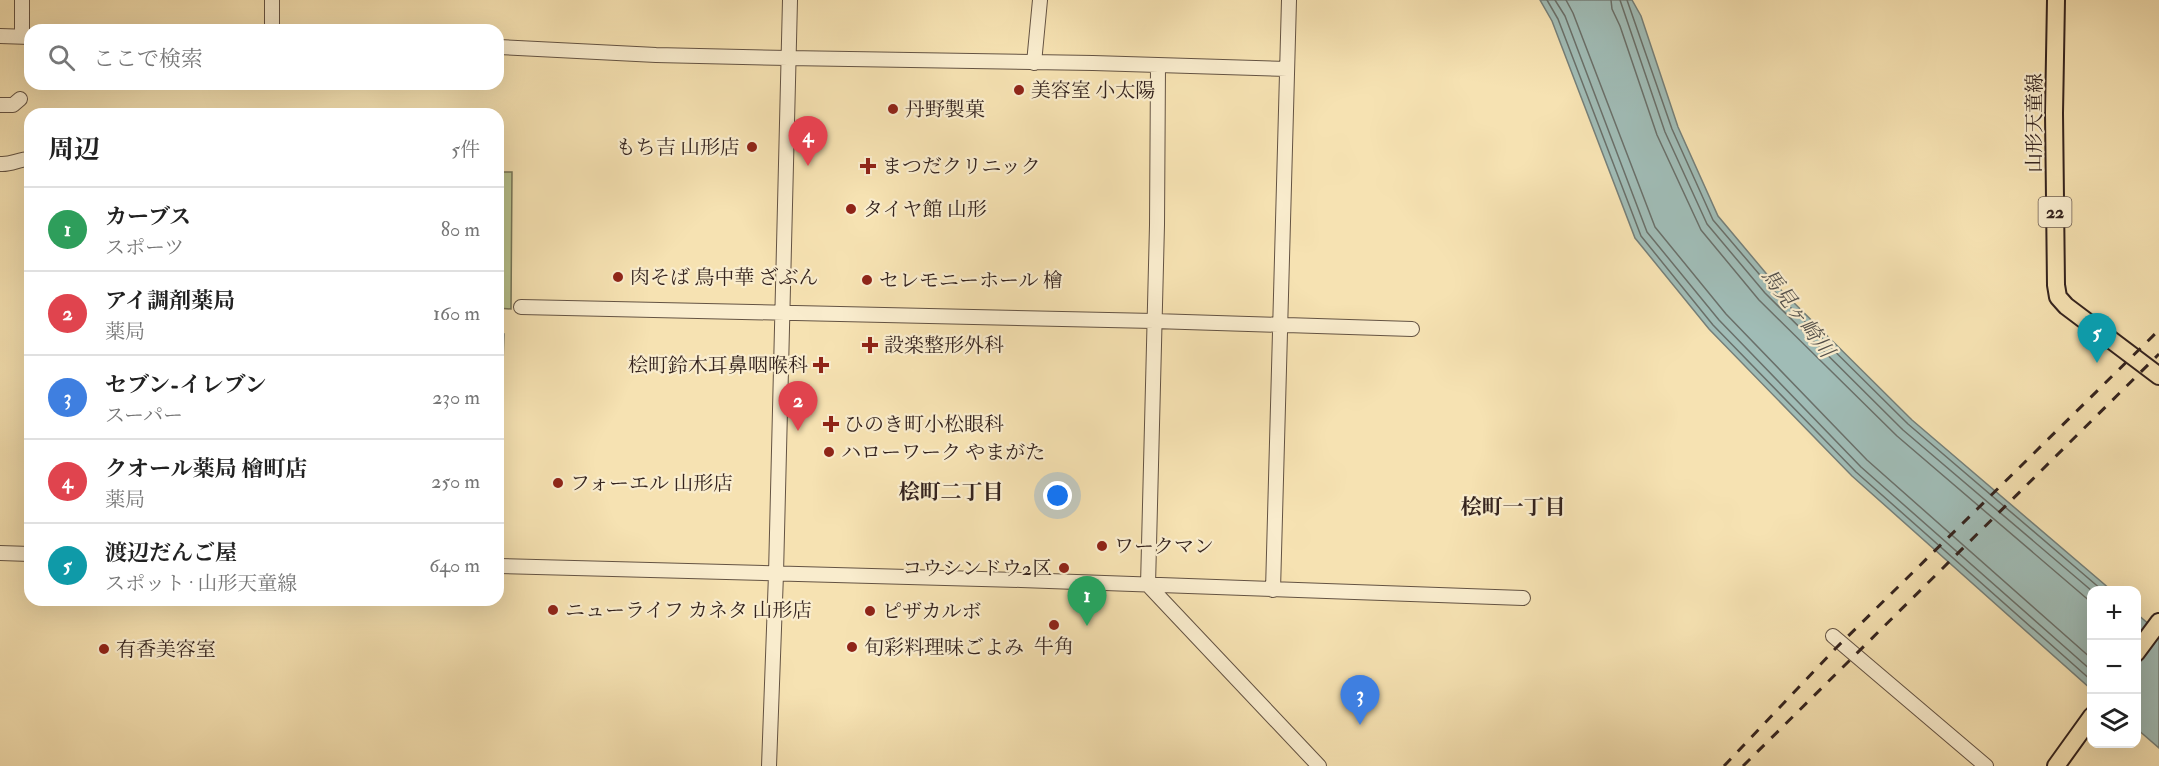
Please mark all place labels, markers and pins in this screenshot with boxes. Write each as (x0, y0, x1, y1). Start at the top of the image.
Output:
place label: 美容室 小太陽 (1031, 78, 1155, 103)
marker: 美容室 小太陽 (1012, 83, 1026, 97)
place label: 丹野製菓 (905, 97, 985, 122)
marker: 丹野製菓 (886, 102, 900, 116)
pin: 4 (788, 116, 828, 166)
place label: もち吉 山形店 (616, 135, 740, 160)
marker: もち吉 山形店 (745, 140, 759, 154)
place label: まつだクリニック (882, 154, 1041, 179)
marker: まつだクリニック (859, 157, 877, 175)
place label: タイヤ館 山形 (863, 197, 987, 222)
marker: タイヤ館 山形 (844, 202, 858, 216)
place label: 肉そば 鳥中華 ざぶん (630, 265, 818, 290)
place label: セレモニーホール 檜 (879, 268, 1063, 293)
marker: 肉そば 鳥中華 ざぶん (611, 270, 625, 284)
marker: セレモニーホール 檜 (860, 273, 874, 287)
pin: 5 (2078, 314, 2116, 363)
place label: 設楽整形外科 (884, 333, 1004, 358)
marker: 設楽整形外科 (861, 336, 879, 354)
place label: 桧町鈴木耳鼻咽喉科 (628, 353, 808, 378)
marker: 桧町鈴木耳鼻咽喉科 (812, 356, 830, 374)
pin: 2 (778, 382, 818, 431)
place label: ひのき町小松眼科 (844, 412, 1004, 437)
marker: ひのき町小松眼科 (822, 415, 840, 433)
place label: ハローワーク やまがた (841, 440, 1045, 465)
marker: ハローワーク やまがた (822, 445, 836, 459)
place label: フォーエル 山形店 (570, 471, 733, 496)
marker: フォーエル 山形店 (551, 476, 565, 490)
place label: ワークマン (1114, 534, 1214, 559)
marker: ワークマン (1095, 539, 1109, 553)
place label: コウシンドウ2区 (902, 556, 1052, 581)
marker: コウシンドウ2区 (1057, 561, 1071, 575)
pin: 1 (1068, 576, 1106, 626)
place label: ニューライフ カネタ 山形店 (565, 598, 812, 623)
place label: ピザカルボ (882, 599, 982, 624)
marker: ニューライフ カネタ 山形店 (546, 603, 560, 617)
marker: ピザカルボ (863, 604, 877, 618)
marker: 牛角 (1047, 618, 1061, 632)
place label: 牛角 (1034, 634, 1074, 659)
place label: 旬彩料理味ごよみ (864, 635, 1024, 660)
place label: 有香美容室 (116, 637, 216, 662)
marker: 旬彩料理味ごよみ (845, 640, 859, 654)
marker: 有香美容室 (97, 642, 111, 656)
pin: 3 (1340, 676, 1380, 725)

